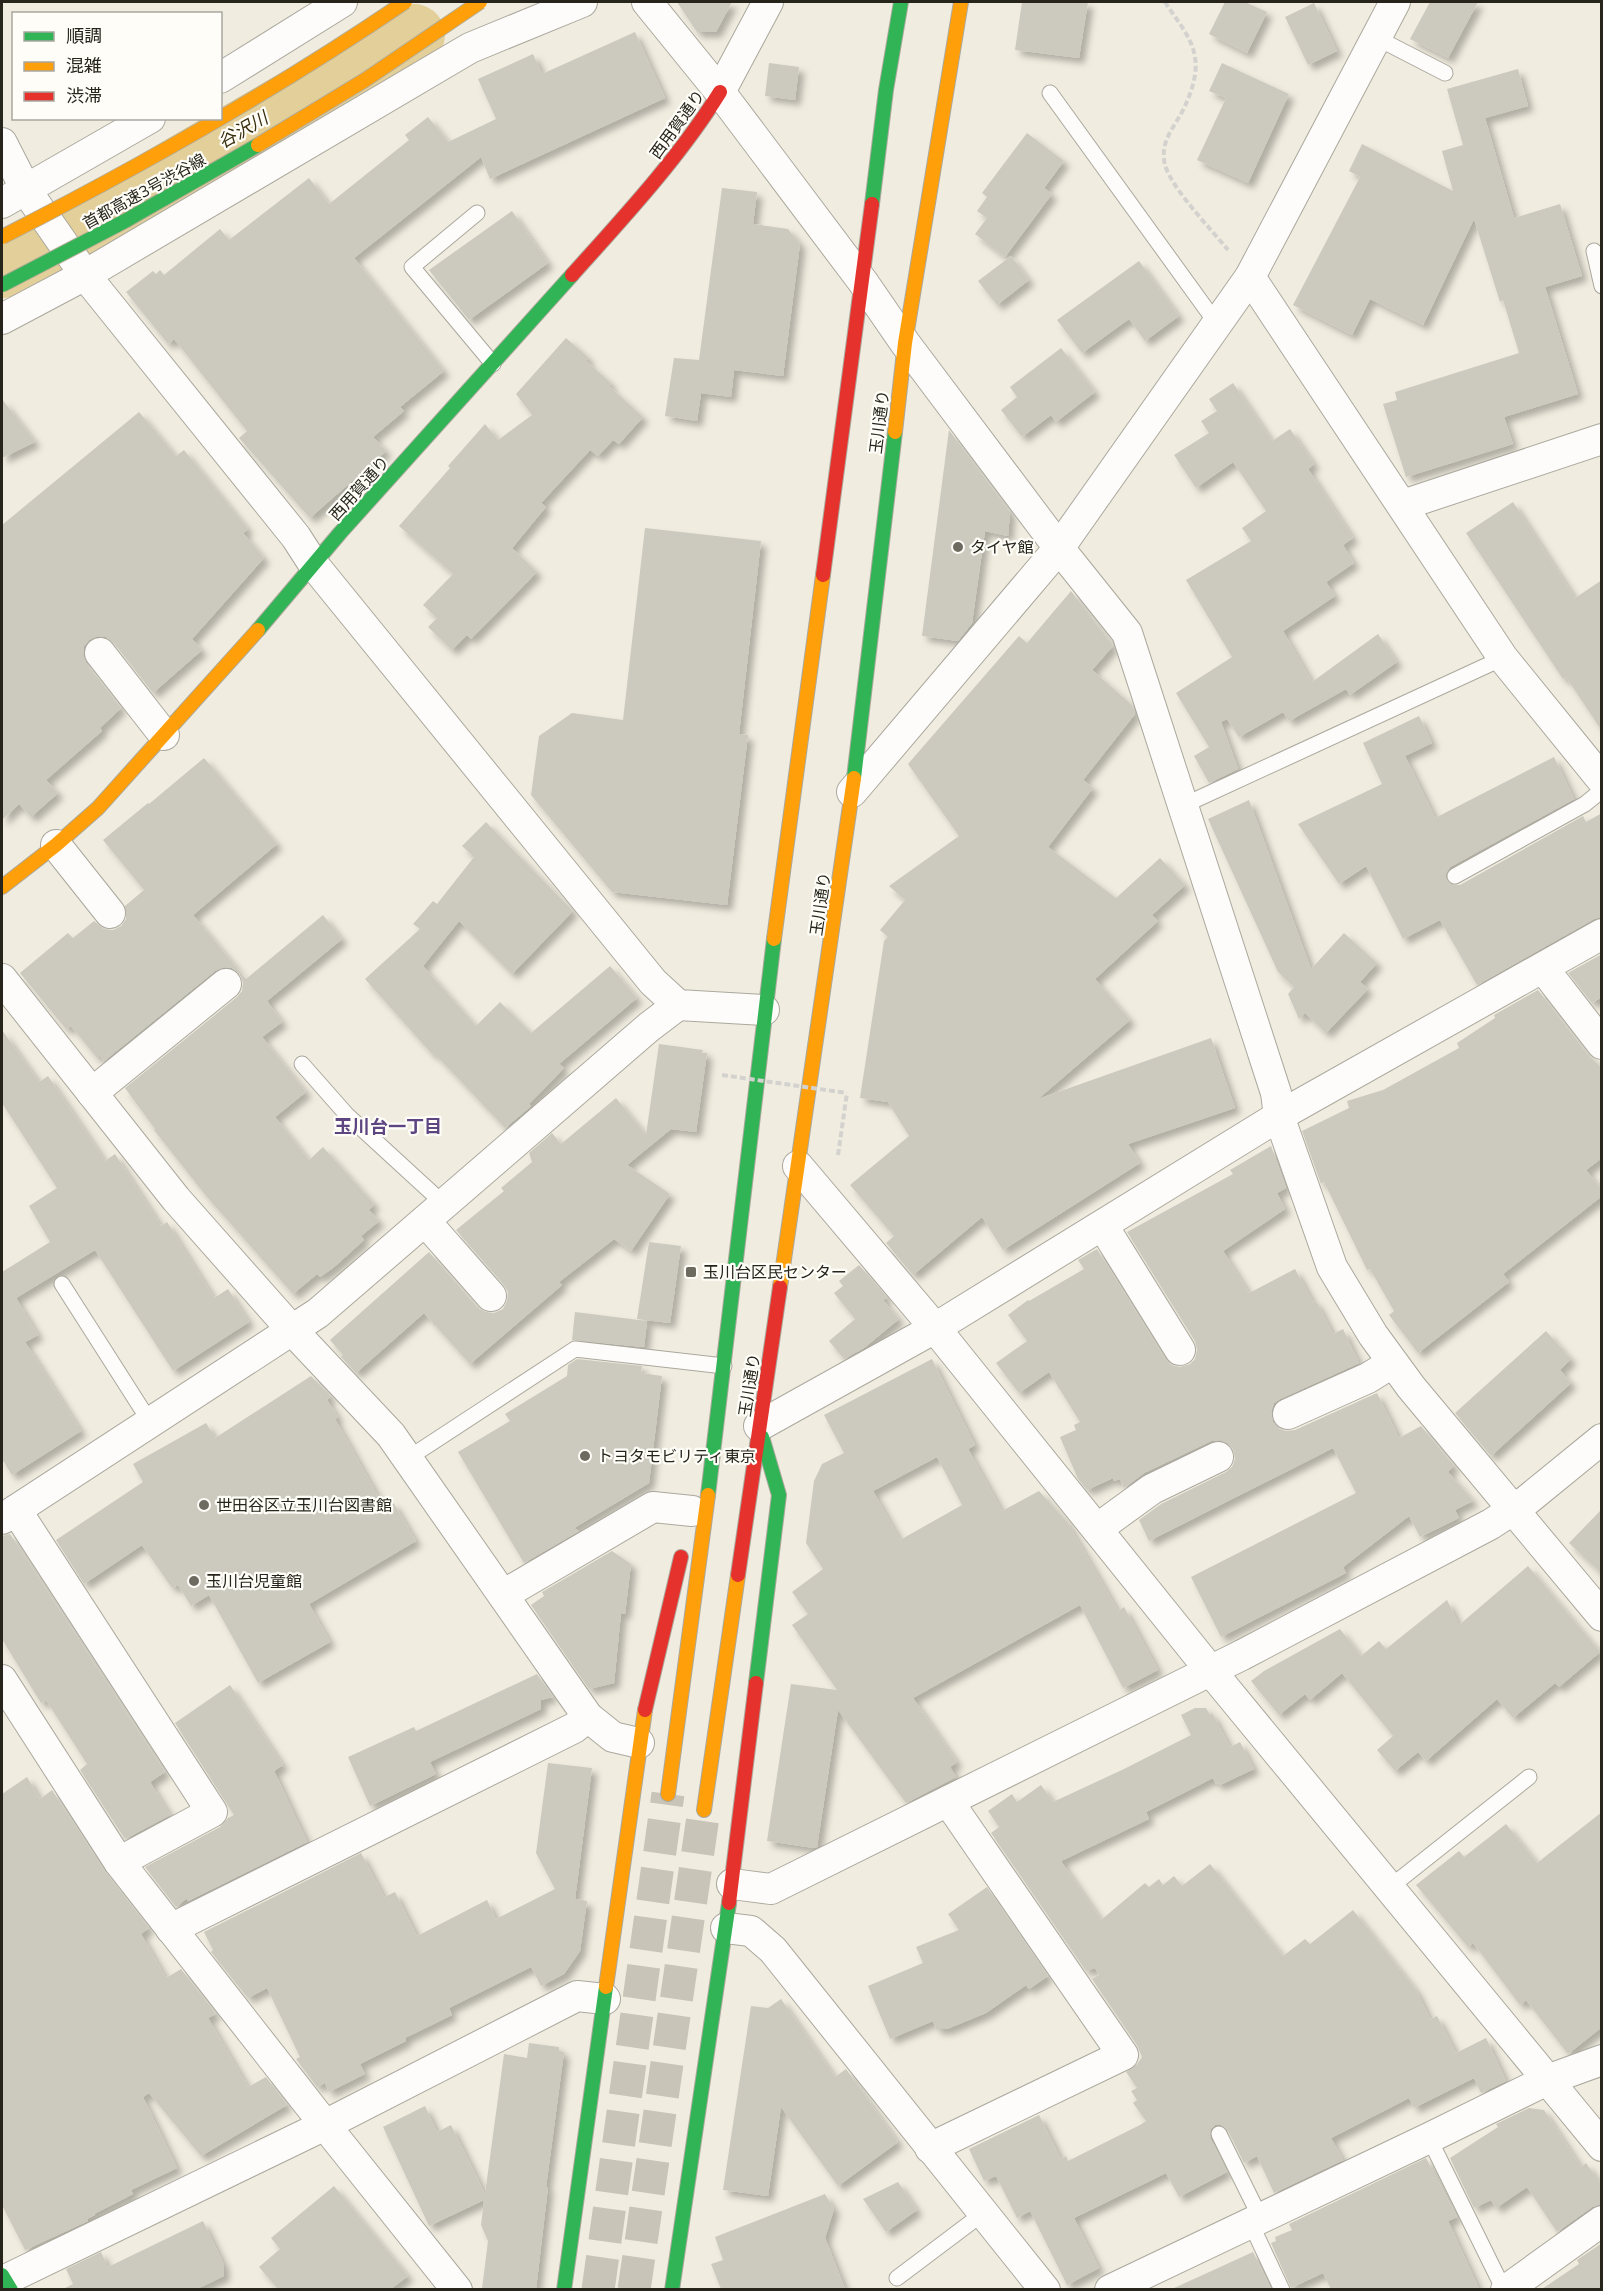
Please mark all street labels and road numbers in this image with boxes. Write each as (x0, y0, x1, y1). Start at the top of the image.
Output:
street label: 西用賀通り (645, 86, 710, 163)
street label: 首都高速3号渋谷線 (79, 149, 210, 235)
street label: 玉川通り (865, 389, 895, 455)
street label: 西用賀通り (325, 452, 395, 526)
street label: 玉川通り (806, 871, 836, 937)
street label: 玉川通り (734, 1352, 766, 1418)

